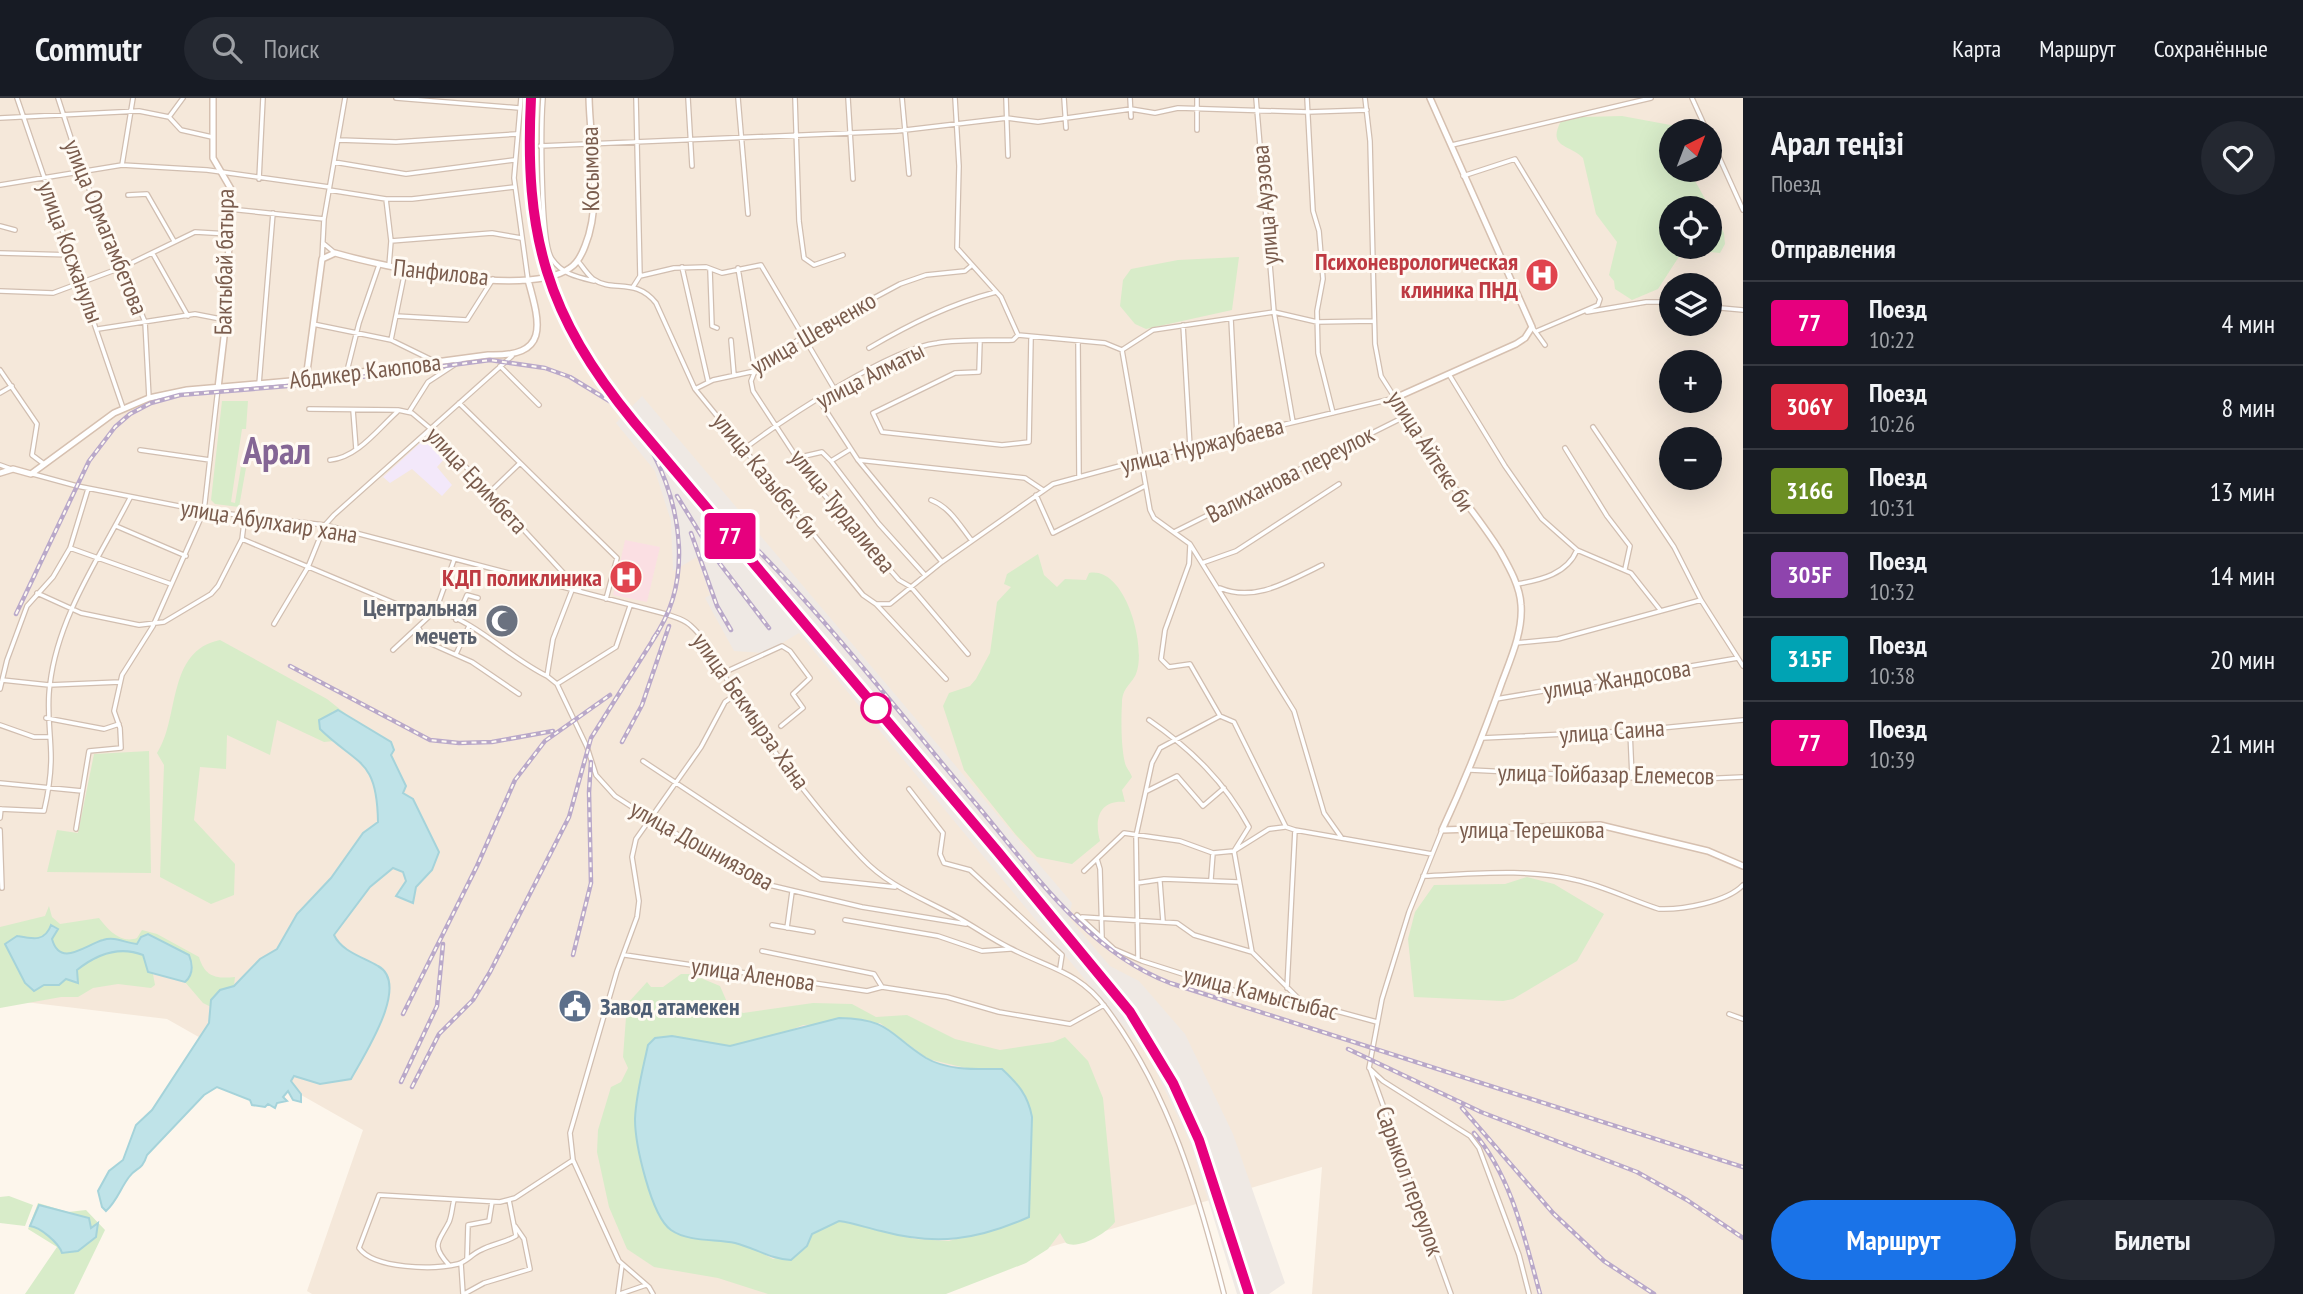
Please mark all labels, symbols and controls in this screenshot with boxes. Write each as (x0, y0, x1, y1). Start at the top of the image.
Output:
search box (184, 17, 674, 80)
text: Commutr (35, 27, 142, 70)
icon: search (208, 29, 246, 67)
text: Поиск (264, 32, 319, 65)
text: Карта (1952, 33, 2001, 64)
text: Маршрут (2039, 33, 2116, 64)
text: Сохранённые (2154, 33, 2268, 64)
north arrow (1659, 119, 1722, 182)
map controls (1659, 119, 1722, 490)
text: Арал теңізі (1771, 121, 1904, 164)
button: heart (2201, 121, 2275, 195)
street label: Косымова (574, 126, 606, 212)
street label: улица Ормагамбетова (57, 135, 155, 319)
street label: улица Ауэзова (1244, 144, 1286, 266)
text: Поезд (1771, 169, 1821, 198)
street label: улица Косжанулы (31, 177, 111, 327)
street label: Бактыбай батыра (207, 189, 241, 335)
button: locate (1659, 196, 1722, 259)
text: Отправления (1771, 232, 1896, 265)
place label: Психоневрологическая клиника ПНД (1315, 246, 1518, 305)
street label: Панфилова (392, 252, 490, 292)
hospital icon: Психоневрологическая клиника ПНД (1523, 256, 1561, 294)
button: layers (1659, 273, 1722, 336)
street label: улица Шевченко (745, 285, 881, 381)
text: Поезд (1869, 292, 1927, 325)
text: 77 (1798, 307, 1821, 338)
text: 4 мин (2222, 307, 2275, 340)
text: 10:22 (1869, 325, 1915, 354)
street label: улица Алматы (811, 335, 929, 415)
street label: Абдикер Каюпова (287, 346, 443, 396)
button: + (1659, 350, 1722, 413)
text: Поезд (1869, 376, 1927, 409)
street label: улица Айтеке би (1380, 385, 1482, 517)
text: 306Y (1786, 391, 1833, 422)
text: 8 мин (2222, 391, 2275, 424)
street label: улица Казыбек би (706, 406, 826, 544)
text: 10:26 (1869, 409, 1915, 438)
street label: улица Нуржаубаева (1117, 410, 1287, 480)
street label: Валиханова переулок (1201, 418, 1380, 530)
street label: улица Еримбета (419, 420, 535, 540)
district label: Арал (242, 425, 311, 474)
button: − (1659, 427, 1722, 490)
street label: улица Турдалиева (783, 443, 903, 579)
text: Поезд (1869, 460, 1927, 493)
text: 316G (1786, 475, 1833, 506)
text: 13 мин (2210, 475, 2275, 508)
street label: улица Абулхаир хана (178, 492, 360, 550)
text: 10:31 (1869, 493, 1915, 522)
line badge: 77 (698, 513, 762, 559)
text: 77 (719, 520, 741, 551)
text: Поезд (1869, 544, 1927, 577)
hospital icon: КДП поликлиника (607, 558, 645, 596)
text: 305F (1787, 559, 1832, 590)
text: 14 мин (2210, 559, 2275, 592)
place label: КДП поликлиника (442, 562, 602, 593)
text: 10:32 (1869, 577, 1915, 606)
place label: Центральная мечеть (363, 592, 477, 651)
mosque icon: Центральная мечеть (483, 602, 521, 640)
street label: улица Бекмырза Хана (685, 627, 817, 795)
text: Поезд (1869, 628, 1927, 661)
text: 315F (1787, 643, 1832, 674)
text: 20 мин (2210, 643, 2275, 676)
street label: улица Жандосова (1541, 652, 1693, 706)
text: 10:38 (1869, 661, 1915, 690)
unlabelled marker (861, 693, 891, 723)
street label: улица Саина (1558, 712, 1666, 750)
text: Поезд (1869, 712, 1927, 745)
text: 77 (1798, 727, 1821, 758)
text: 21 мин (2210, 727, 2275, 760)
text: 10:39 (1869, 745, 1915, 774)
street label: улица Тойбазар Елемесов (1497, 757, 1715, 791)
street label: улица Дошниязова (625, 793, 779, 897)
street label: улица Терешкова (1459, 814, 1605, 845)
street label: улица Аленова (689, 950, 817, 998)
street label: улица Камыстыбас (1180, 959, 1342, 1027)
public building icon: Завод атамекен (556, 987, 594, 1025)
place label: Завод атамекен (600, 991, 740, 1022)
street label: Сарыкол переулок (1369, 1102, 1452, 1261)
button: Маршрут (1771, 1200, 2016, 1280)
button: Билеты (2030, 1200, 2275, 1280)

